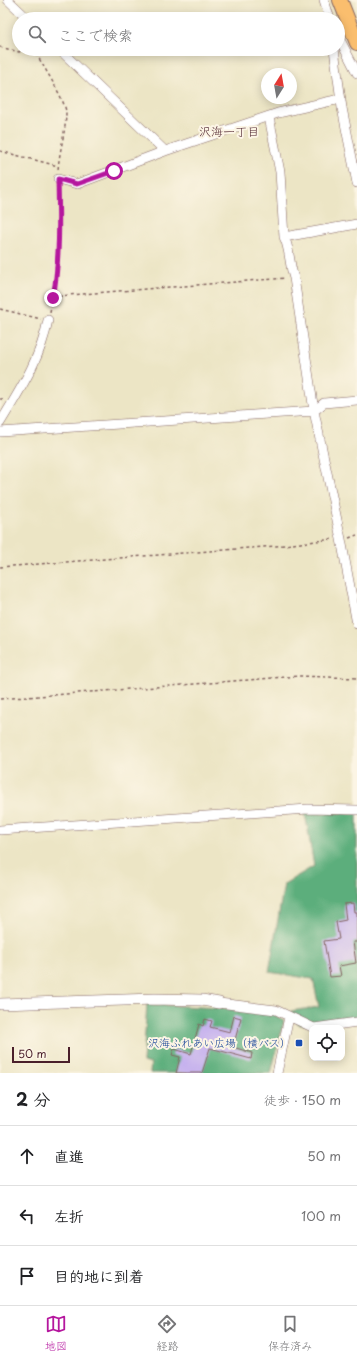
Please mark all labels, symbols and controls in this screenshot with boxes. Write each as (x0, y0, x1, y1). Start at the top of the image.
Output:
search box (12, 12, 345, 56)
icon: search (26, 23, 48, 45)
text: ここで検索 (58, 23, 133, 46)
north arrow (261, 68, 297, 104)
district label: 沢海一丁目 (199, 122, 259, 140)
route start (105, 162, 123, 180)
route end (44, 289, 62, 307)
map controls (309, 1025, 345, 1061)
button: locate (309, 1025, 345, 1061)
place label: 沢海ふれあい広場（横バス） (148, 1034, 291, 1051)
marker: 沢海ふれあい広場（横バス） (294, 1038, 304, 1048)
scale bar (12, 1045, 70, 1064)
text: 50 m (18, 1045, 47, 1062)
text: 2 分 (16, 1086, 50, 1112)
text: 徒歩 · 150 m (264, 1090, 341, 1109)
text: 直進 (54, 1144, 84, 1167)
icon: ahead (16, 1145, 38, 1167)
text: 50 m (307, 1146, 341, 1165)
text: 左折 (54, 1204, 84, 1227)
icon: left (16, 1205, 38, 1227)
text: 100 m (301, 1206, 341, 1225)
text: 目的地に到着 (54, 1264, 144, 1287)
icon: arrive (16, 1265, 38, 1287)
tab: 地図 (45, 1313, 67, 1354)
tab: 経路 (156, 1313, 178, 1354)
tab: 保存済み (268, 1313, 312, 1354)

